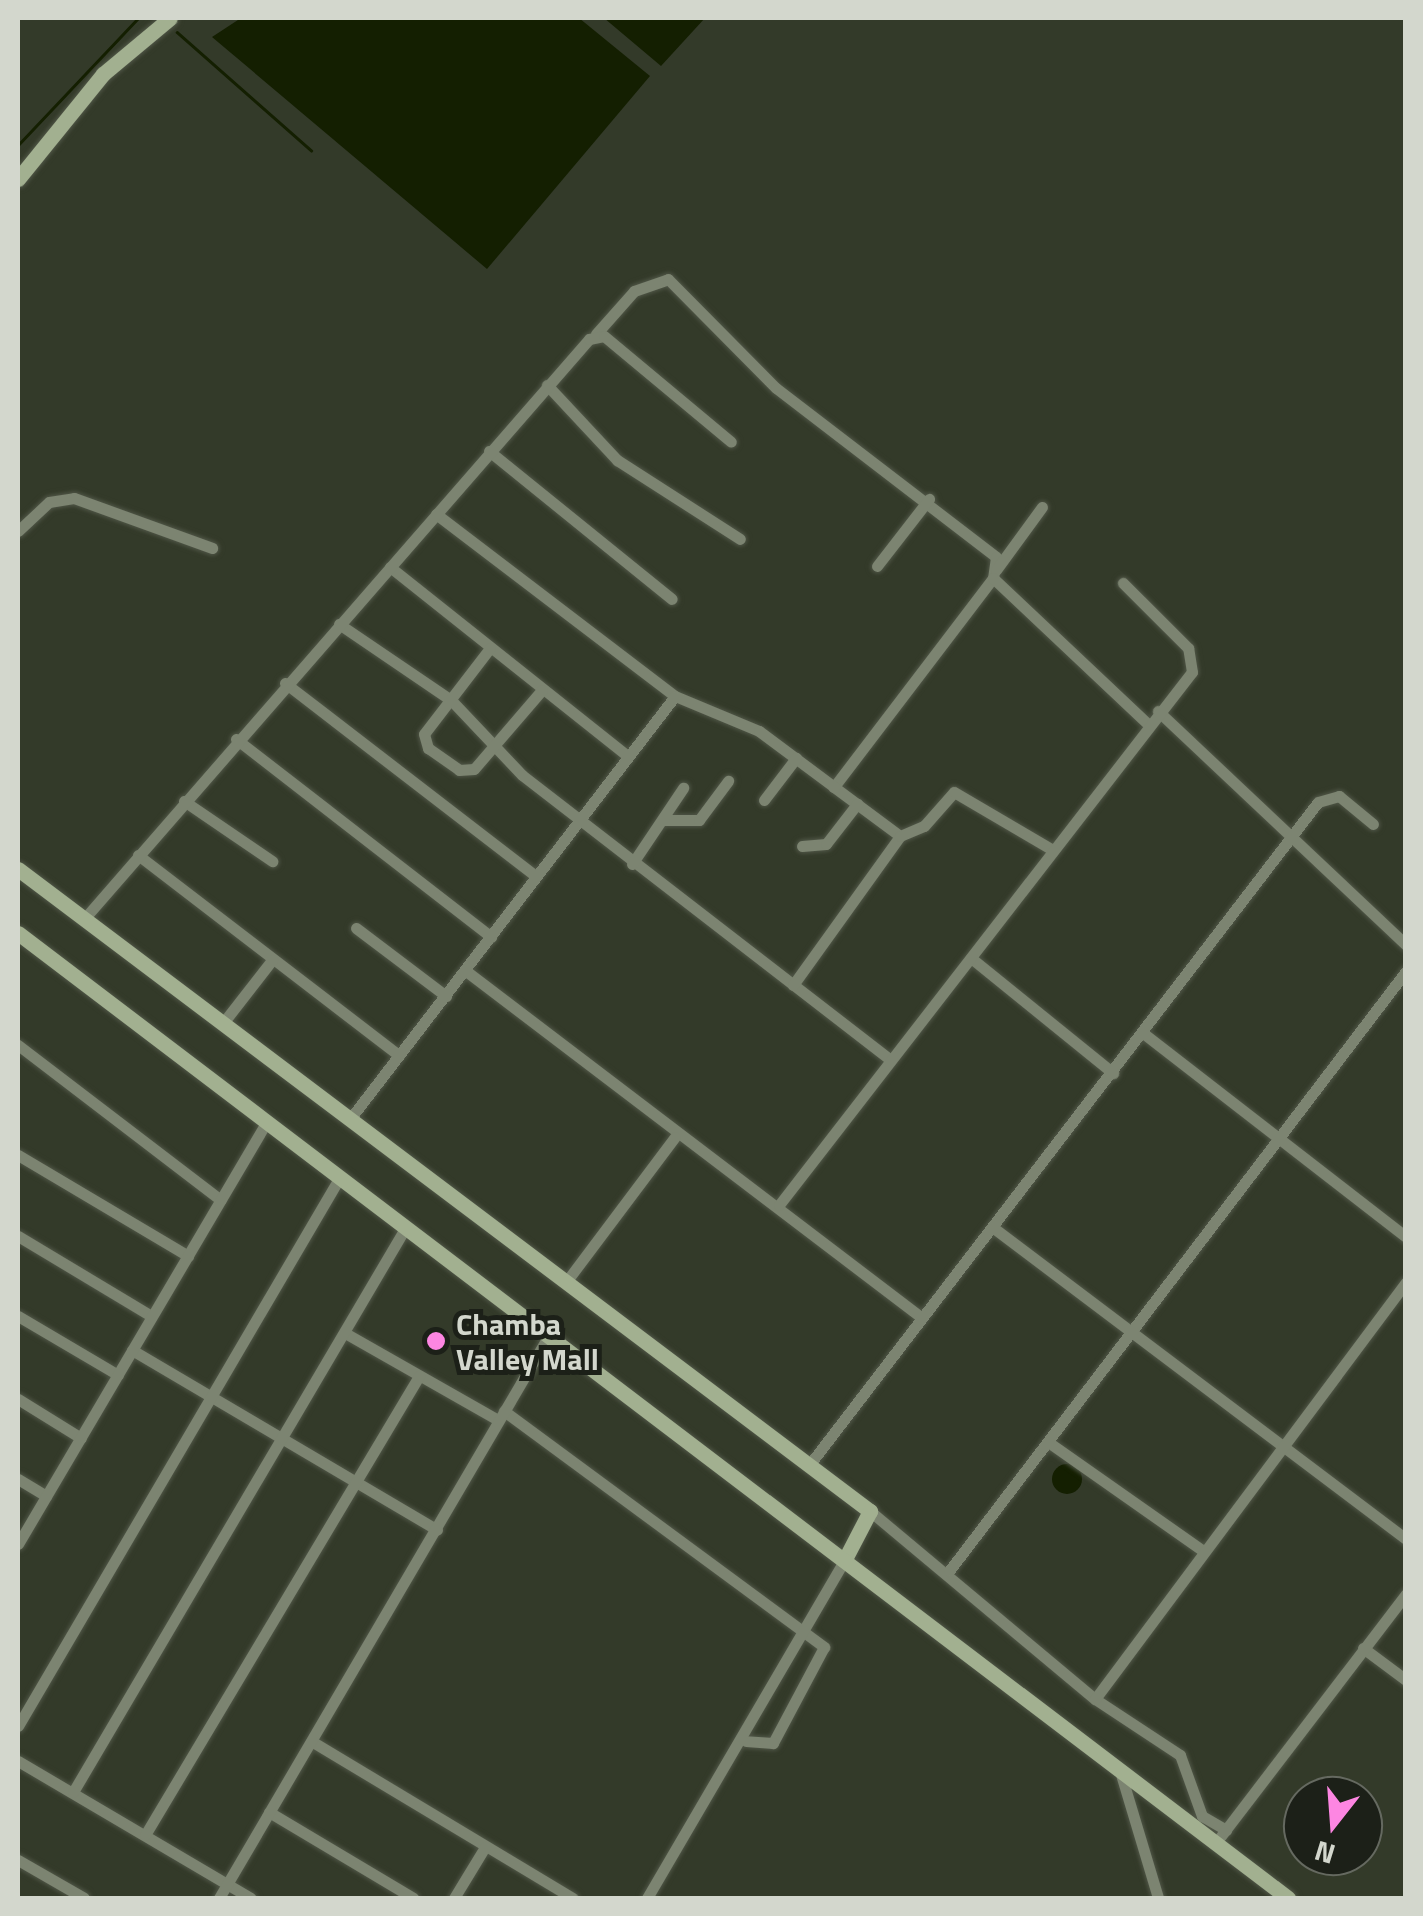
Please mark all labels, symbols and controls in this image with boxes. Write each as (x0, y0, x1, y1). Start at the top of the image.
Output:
place label: Chamba Valley Mall (456, 1306, 599, 1376)
marker: Chamba Valley Mall (425, 1330, 447, 1352)
north arrow (1283, 1776, 1383, 1876)
text: N (1309, 1830, 1340, 1877)

